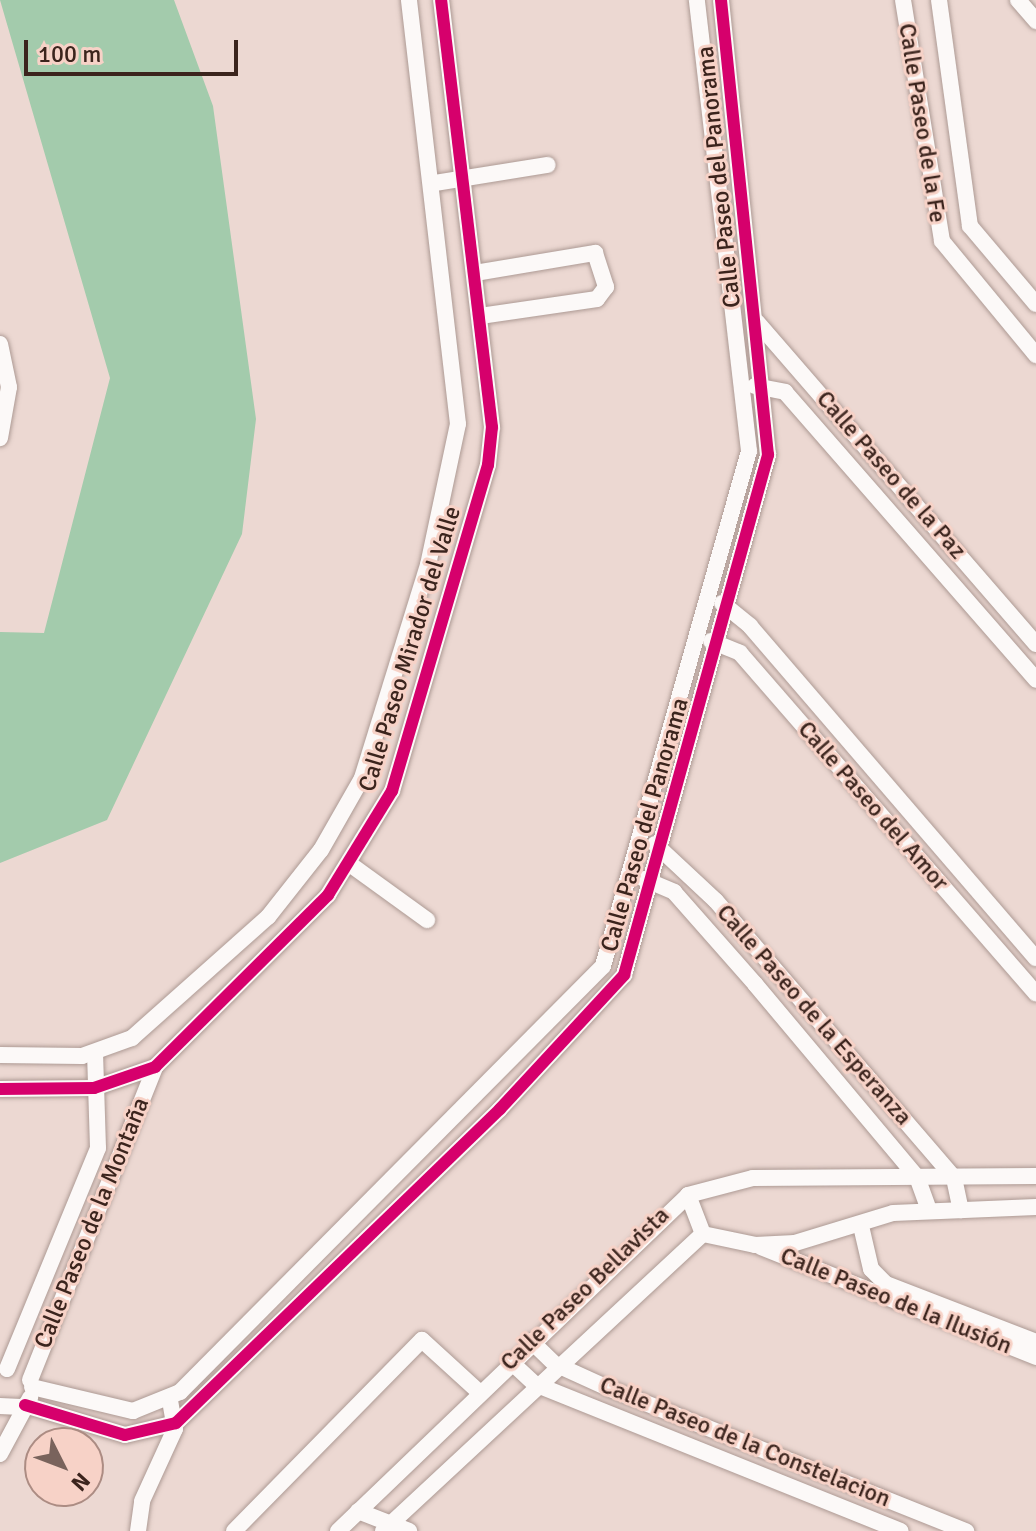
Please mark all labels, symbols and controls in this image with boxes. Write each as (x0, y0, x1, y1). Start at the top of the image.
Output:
street label: Calle Paseo de la Fe (892, 21, 952, 225)
scale bar (28, 24, 242, 74)
text: 100 m (38, 39, 101, 69)
street label: Calle Paseo del Panorama (691, 45, 747, 309)
street label: Calle Paseo de la Paz (810, 385, 972, 565)
street label: Calle Paseo Mirador del Valle (353, 503, 467, 795)
street label: Calle Paseo del Panorama (595, 695, 695, 955)
street label: Calle Paseo del Amor (792, 715, 954, 897)
street label: Calle Paseo de la Esperanza (710, 899, 918, 1131)
street label: Calle Paseo de la Montaña (28, 1093, 156, 1353)
street label: Calle Paseo Bellavista (495, 1201, 675, 1377)
street label: Calle Paseo de la Ilusión (776, 1241, 1016, 1361)
street label: Calle Paseo de la Constelacion (596, 1370, 894, 1514)
north arrow (24, 1427, 104, 1507)
text: N (66, 1467, 96, 1497)

